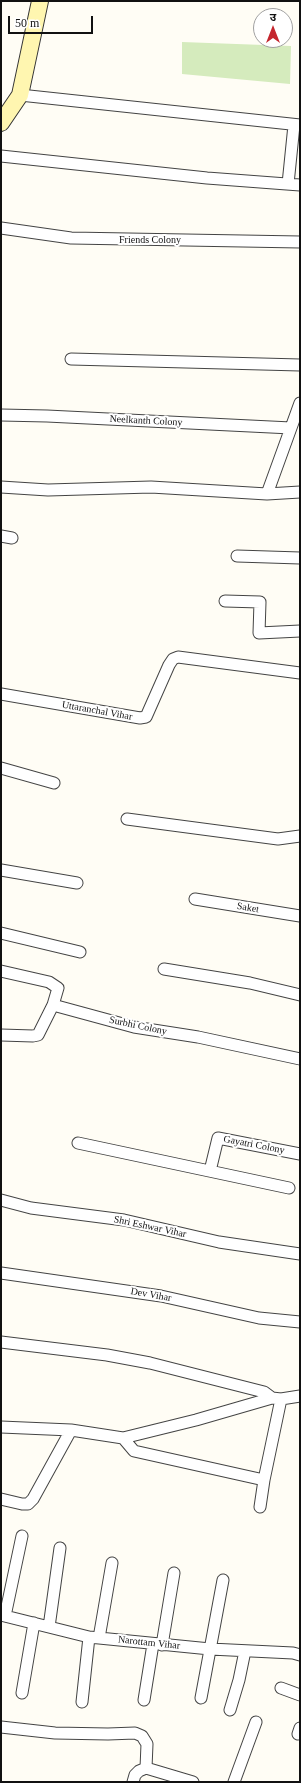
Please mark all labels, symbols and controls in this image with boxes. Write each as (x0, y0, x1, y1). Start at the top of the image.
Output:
scale bar (10, 8, 95, 34)
north arrow (253, 8, 293, 48)
text: उ (270, 11, 276, 23)
text: 50 m (15, 16, 39, 30)
street label: Friends Colony (119, 234, 181, 246)
street label: Neelkanth Colony (109, 413, 183, 429)
street label: Uttaranchal Vihar (61, 699, 133, 723)
street label: Saket (236, 900, 260, 916)
street label: Surbhi Colony (108, 1014, 168, 1038)
street label: Gayatri Colony (222, 1133, 286, 1157)
street label: Shri Eshwar Vihar (113, 1213, 187, 1241)
street label: Dev Vihar (130, 1286, 172, 1304)
street label: Narottam Vihar (117, 1634, 181, 1652)

